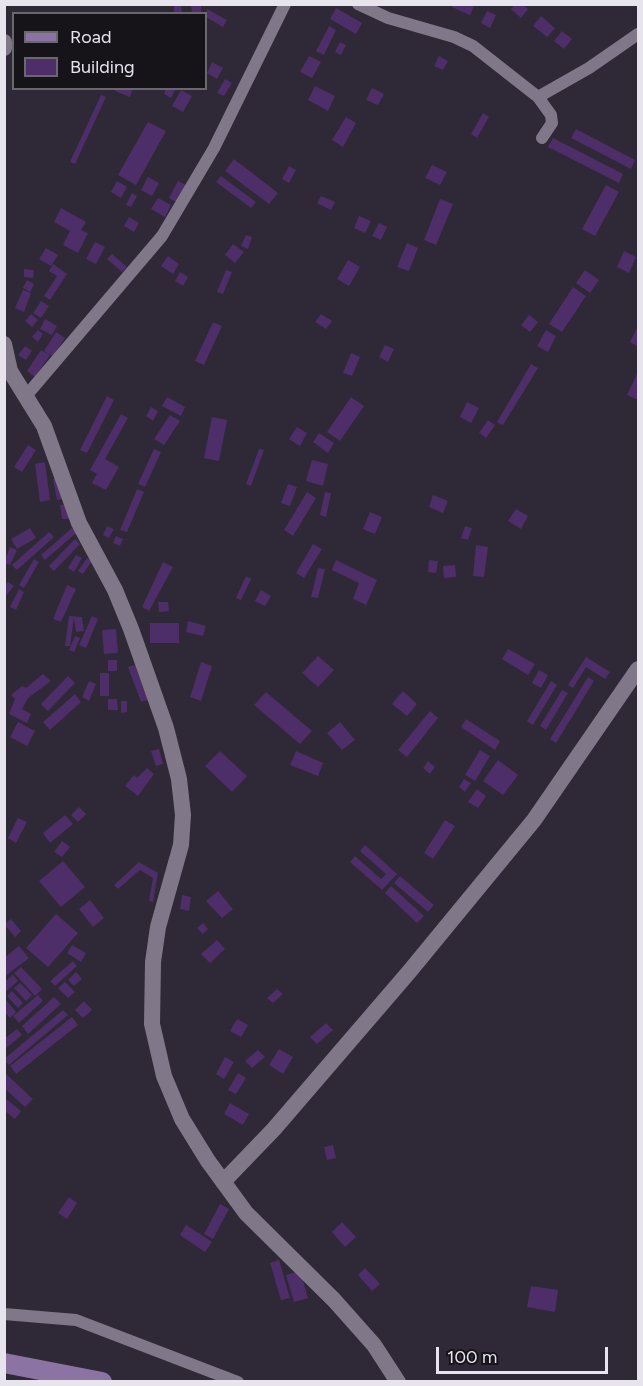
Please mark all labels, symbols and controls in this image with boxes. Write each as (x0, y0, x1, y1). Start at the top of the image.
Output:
legend (12, 12, 207, 90)
text: Road (70, 26, 111, 48)
text: Building (70, 56, 135, 78)
scale bar (439, 1335, 612, 1373)
text: 100 m (447, 1346, 497, 1368)

